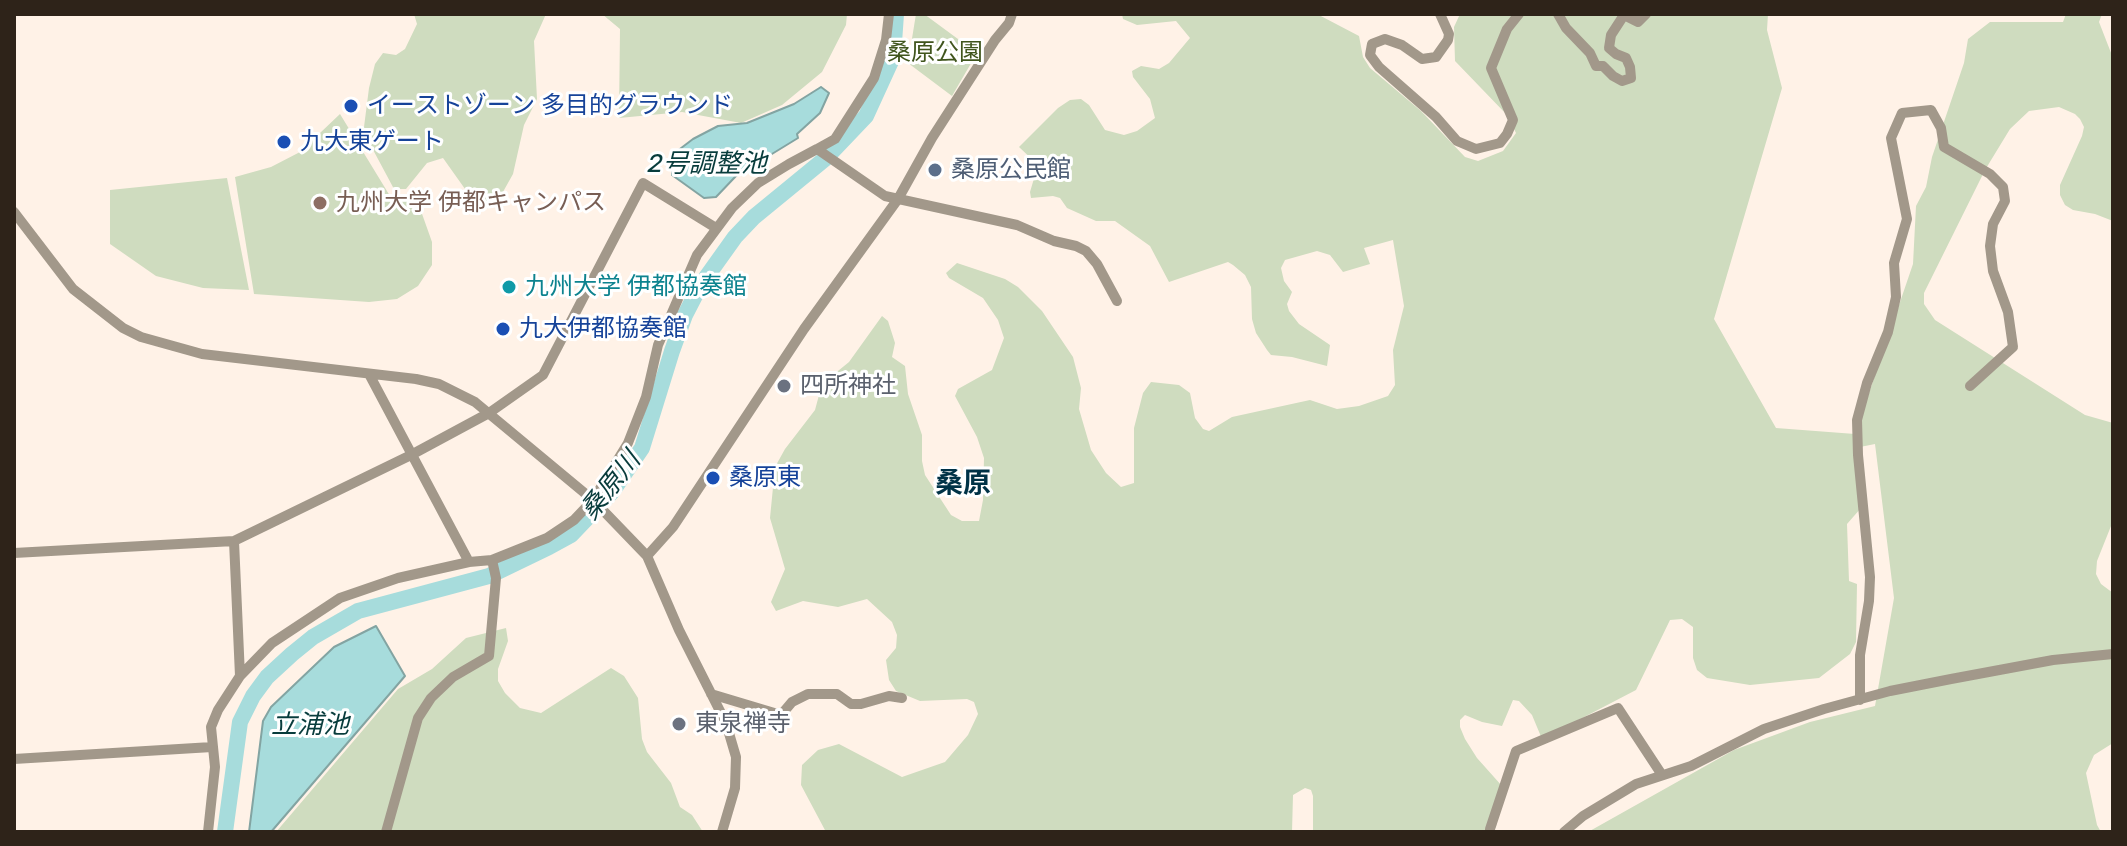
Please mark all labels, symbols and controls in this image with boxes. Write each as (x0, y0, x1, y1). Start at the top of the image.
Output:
park label: 桑原公園 (887, 39, 983, 67)
place label: イーストゾーン 多目的グラウンド (367, 92, 733, 120)
marker: イーストゾーン 多目的グラウンド (342, 97, 360, 115)
place label: 九大東ゲート (300, 128, 444, 156)
marker: 九大東ゲート (275, 133, 293, 151)
water label: 2号調整池 (647, 148, 767, 180)
place label: 桑原公民館 (951, 156, 1071, 184)
marker: 桑原公民館 (926, 161, 944, 179)
place label: 九州大学 伊都キャンパス (336, 189, 606, 217)
marker: 九州大学 伊都キャンパス (311, 194, 329, 212)
place label: 九州大学 伊都協奏館 (525, 273, 747, 301)
marker: 九州大学 伊都協奏館 (500, 278, 518, 296)
place label: 九大伊都協奏館 (519, 315, 687, 343)
marker: 九大伊都協奏館 (494, 320, 512, 338)
place label: 四所神社 (800, 372, 896, 400)
marker: 四所神社 (775, 377, 793, 395)
water label: 桑原川 (575, 446, 647, 526)
place label: 桑原東 (729, 464, 801, 492)
district label: 桑原 (935, 467, 991, 501)
marker: 桑原東 (704, 469, 722, 487)
water label: 立浦池 (271, 709, 349, 741)
place label: 東泉禅寺 (695, 710, 791, 738)
marker: 東泉禅寺 (670, 715, 688, 733)

